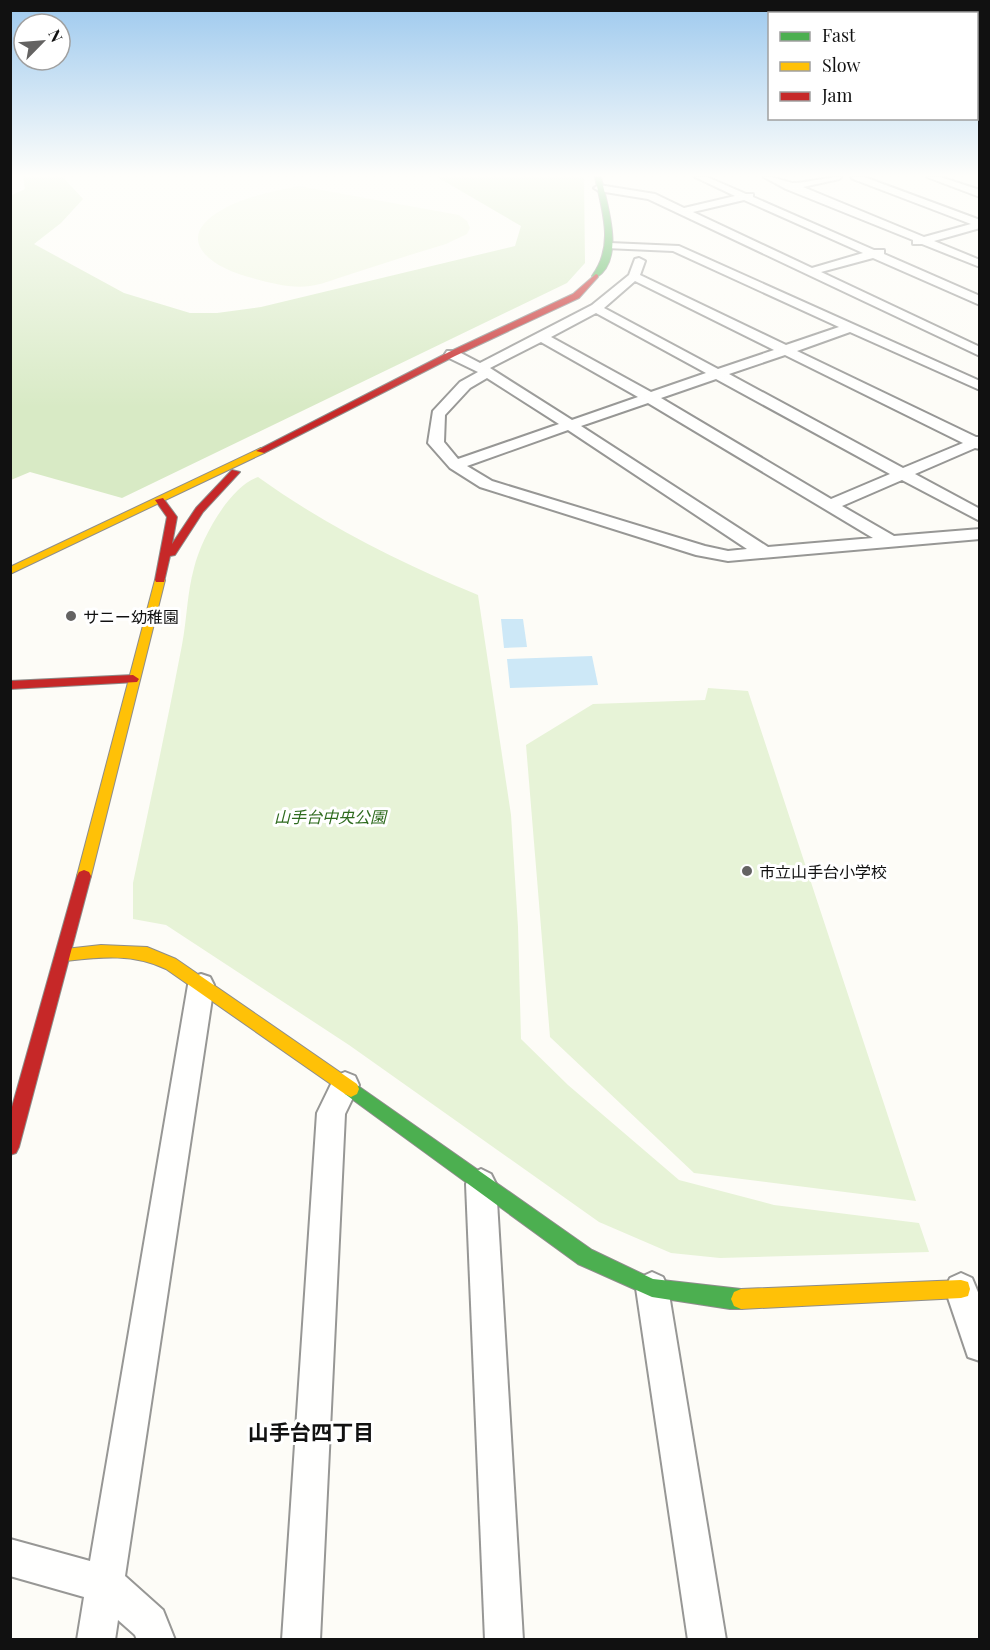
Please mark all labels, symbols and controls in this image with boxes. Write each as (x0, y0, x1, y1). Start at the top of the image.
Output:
north arrow (12, 12, 72, 72)
legend (768, 12, 978, 120)
text: Fast (822, 23, 856, 47)
text: N (44, 26, 68, 46)
text: Slow (822, 53, 860, 77)
text: Jam (821, 83, 852, 107)
place label: サニー幼稚園 (83, 606, 179, 627)
marker: サニー幼稚園 (64, 609, 78, 623)
park label: 山手台中央公園 (274, 806, 388, 827)
place label: 市立山手台小学校 (759, 861, 887, 882)
marker: 市立山手台小学校 (740, 864, 754, 878)
district label: 山手台四丁目 (248, 1417, 374, 1445)

